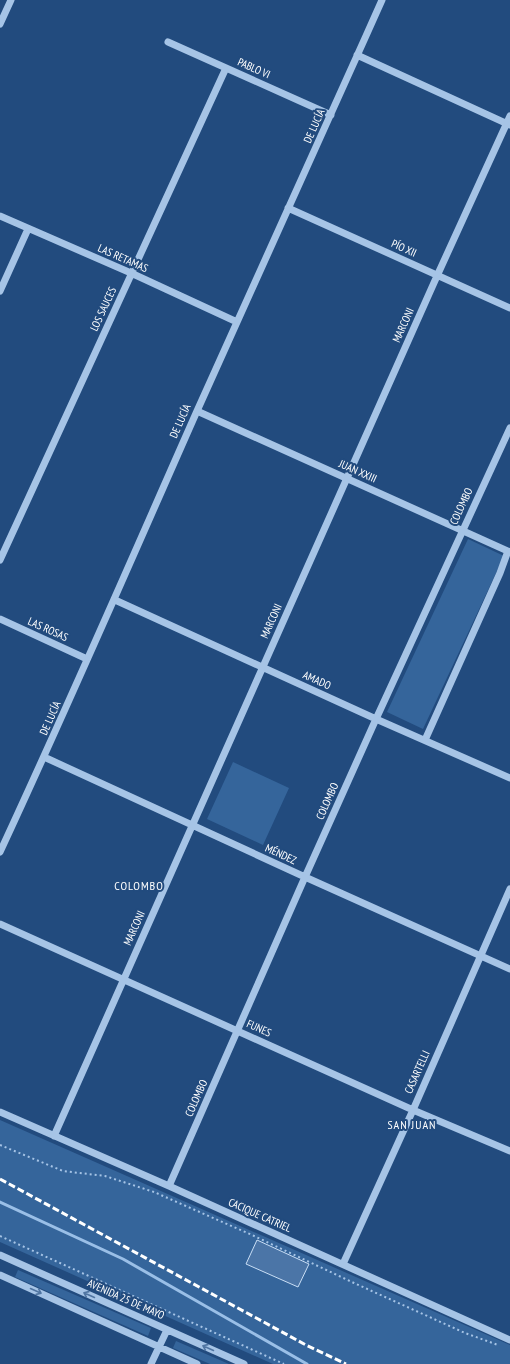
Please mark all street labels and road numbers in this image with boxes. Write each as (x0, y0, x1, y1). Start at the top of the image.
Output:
street label: PABLO VI (235, 55, 273, 81)
street label: DE LUCÍA (300, 106, 328, 145)
street label: PÍO XII (389, 236, 419, 260)
street label: LAS RETAMAS (96, 241, 150, 275)
street label: LOS SAUCES (87, 284, 119, 333)
street label: MARCONI (389, 305, 417, 345)
street label: DE LUCÍA (166, 401, 194, 440)
street label: JUAN XXIII (336, 456, 379, 486)
street label: COLOMBO (446, 485, 476, 527)
street label: MARCONI (257, 601, 285, 641)
street label: LAS ROSAS (26, 614, 71, 644)
street label: AMADO (301, 668, 333, 692)
street label: DE LUCÍA (36, 698, 64, 737)
street label: COLOMBO (313, 780, 341, 822)
street label: MÉNDEZ (263, 841, 299, 867)
street label: MARCONI (120, 908, 148, 948)
street label: FUNES (244, 1016, 274, 1040)
street label: CASARTELLI (401, 1048, 433, 1096)
street label: COLOMBO (182, 1077, 210, 1119)
street label: CACIQUE CATRIEL (226, 1195, 294, 1235)
street label: AVENIDA 25 DE MAYO (85, 1276, 167, 1322)

